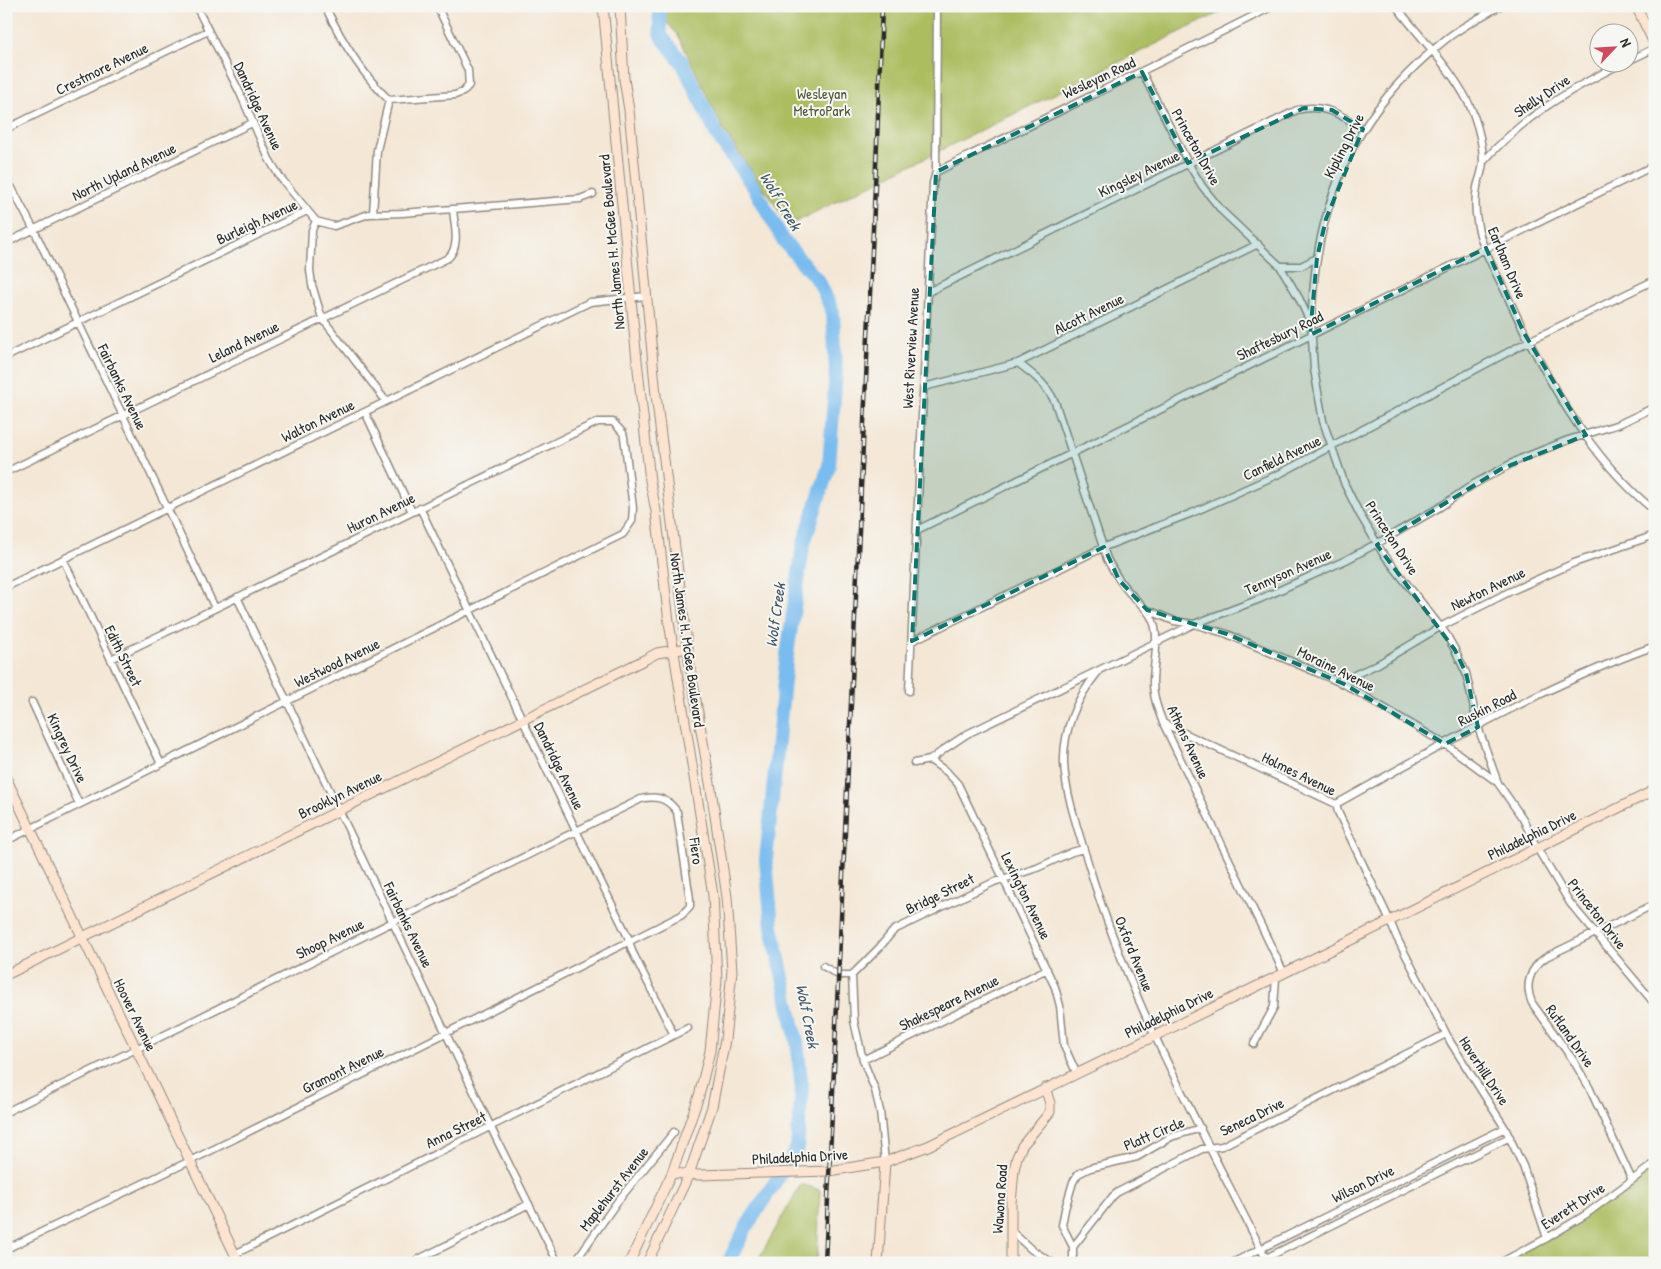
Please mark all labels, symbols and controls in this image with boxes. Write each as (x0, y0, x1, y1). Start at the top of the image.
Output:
north arrow (1588, 22, 1638, 72)
text: N (1616, 35, 1637, 50)
street label: Crestmore Avenue (52, 37, 152, 100)
street label: Wesleyan Road (1059, 51, 1139, 104)
street label: Dandridge Avenue (229, 58, 288, 153)
street label: Shelly Drive (1509, 69, 1574, 122)
park label: Wesleyan MetroPark (794, 83, 850, 121)
street label: Princeton Drive (1167, 105, 1226, 189)
street label: Kipling Drive (1318, 110, 1369, 182)
street label: North Upland Avenue (68, 137, 179, 206)
street label: Kingsley Avenue (1095, 145, 1183, 202)
street label: North James H. McGee Boulevard (593, 153, 630, 330)
water label: Wolf Creek (755, 168, 808, 235)
street label: Burleigh Avenue (213, 194, 301, 249)
street label: Earlham Drive (1483, 224, 1532, 302)
street label: West Riverview Avenue (897, 287, 924, 409)
street label: Alcott Avenue (1050, 288, 1127, 339)
street label: Shaftesbury Road (1233, 306, 1327, 366)
street label: Leland Avenue (205, 316, 282, 368)
street label: Fairbanks Avenue (92, 339, 152, 433)
street label: Walton Avenue (278, 394, 358, 447)
street label: Canfield Avenue (1239, 430, 1324, 485)
street label: Huron Avenue (343, 487, 418, 538)
street label: Princeton Drive (1361, 497, 1424, 579)
street label: Tennyson Avenue (1241, 543, 1335, 600)
street label: North James H. McGee Boulevard (665, 551, 710, 729)
street label: Newton Avenue (1447, 561, 1529, 616)
water label: Wolf Creek (760, 580, 791, 648)
street label: Edith Street (100, 622, 148, 691)
street label: Westwood Avenue (291, 633, 383, 692)
street label: Moraine Avenue (1294, 641, 1379, 696)
street label: Ruskin Road (1454, 684, 1520, 731)
street label: Athens Avenue (1162, 702, 1215, 782)
street label: Kingrey Drive (42, 710, 93, 786)
street label: Dandridge Avenue (529, 719, 590, 813)
street label: Holmes Avenue (1258, 746, 1340, 801)
street label: Brooklyn Avenue (295, 765, 385, 824)
street label: Philadelphia Drive (1484, 804, 1580, 865)
street label: Fiero (684, 835, 709, 866)
street label: Lexington Avenue (996, 849, 1057, 943)
street label: Bridge Street (902, 868, 978, 919)
street label: Princeton Drive (1563, 874, 1632, 954)
street label: Fairbanks Avenue (378, 877, 438, 971)
street label: Shoop Avenue (292, 913, 367, 964)
street label: Oxford Avenue (1110, 913, 1159, 995)
street label: Shakespeare Avenue (895, 969, 1002, 1036)
street label: Hoover Avenue (109, 975, 162, 1055)
water label: Wolf Creek (791, 982, 825, 1051)
street label: Philadelphia Drive (1121, 982, 1217, 1043)
street label: Rutland Drive (1541, 1000, 1600, 1071)
street label: Haverhill Drive (1454, 1032, 1515, 1109)
street label: Gramont Avenue (298, 1041, 387, 1098)
street label: Seneca Drive (1216, 1092, 1287, 1141)
street label: Anna Street (422, 1105, 490, 1153)
street label: Platt Circle (1120, 1111, 1187, 1156)
street label: Maplehurst Avenue (574, 1142, 653, 1235)
street label: Philadelphia Drive (751, 1143, 849, 1170)
street label: Wilson Drive (1328, 1159, 1397, 1208)
street label: Wawona Road (987, 1164, 1012, 1234)
street label: Everett Drive (1537, 1177, 1609, 1234)

